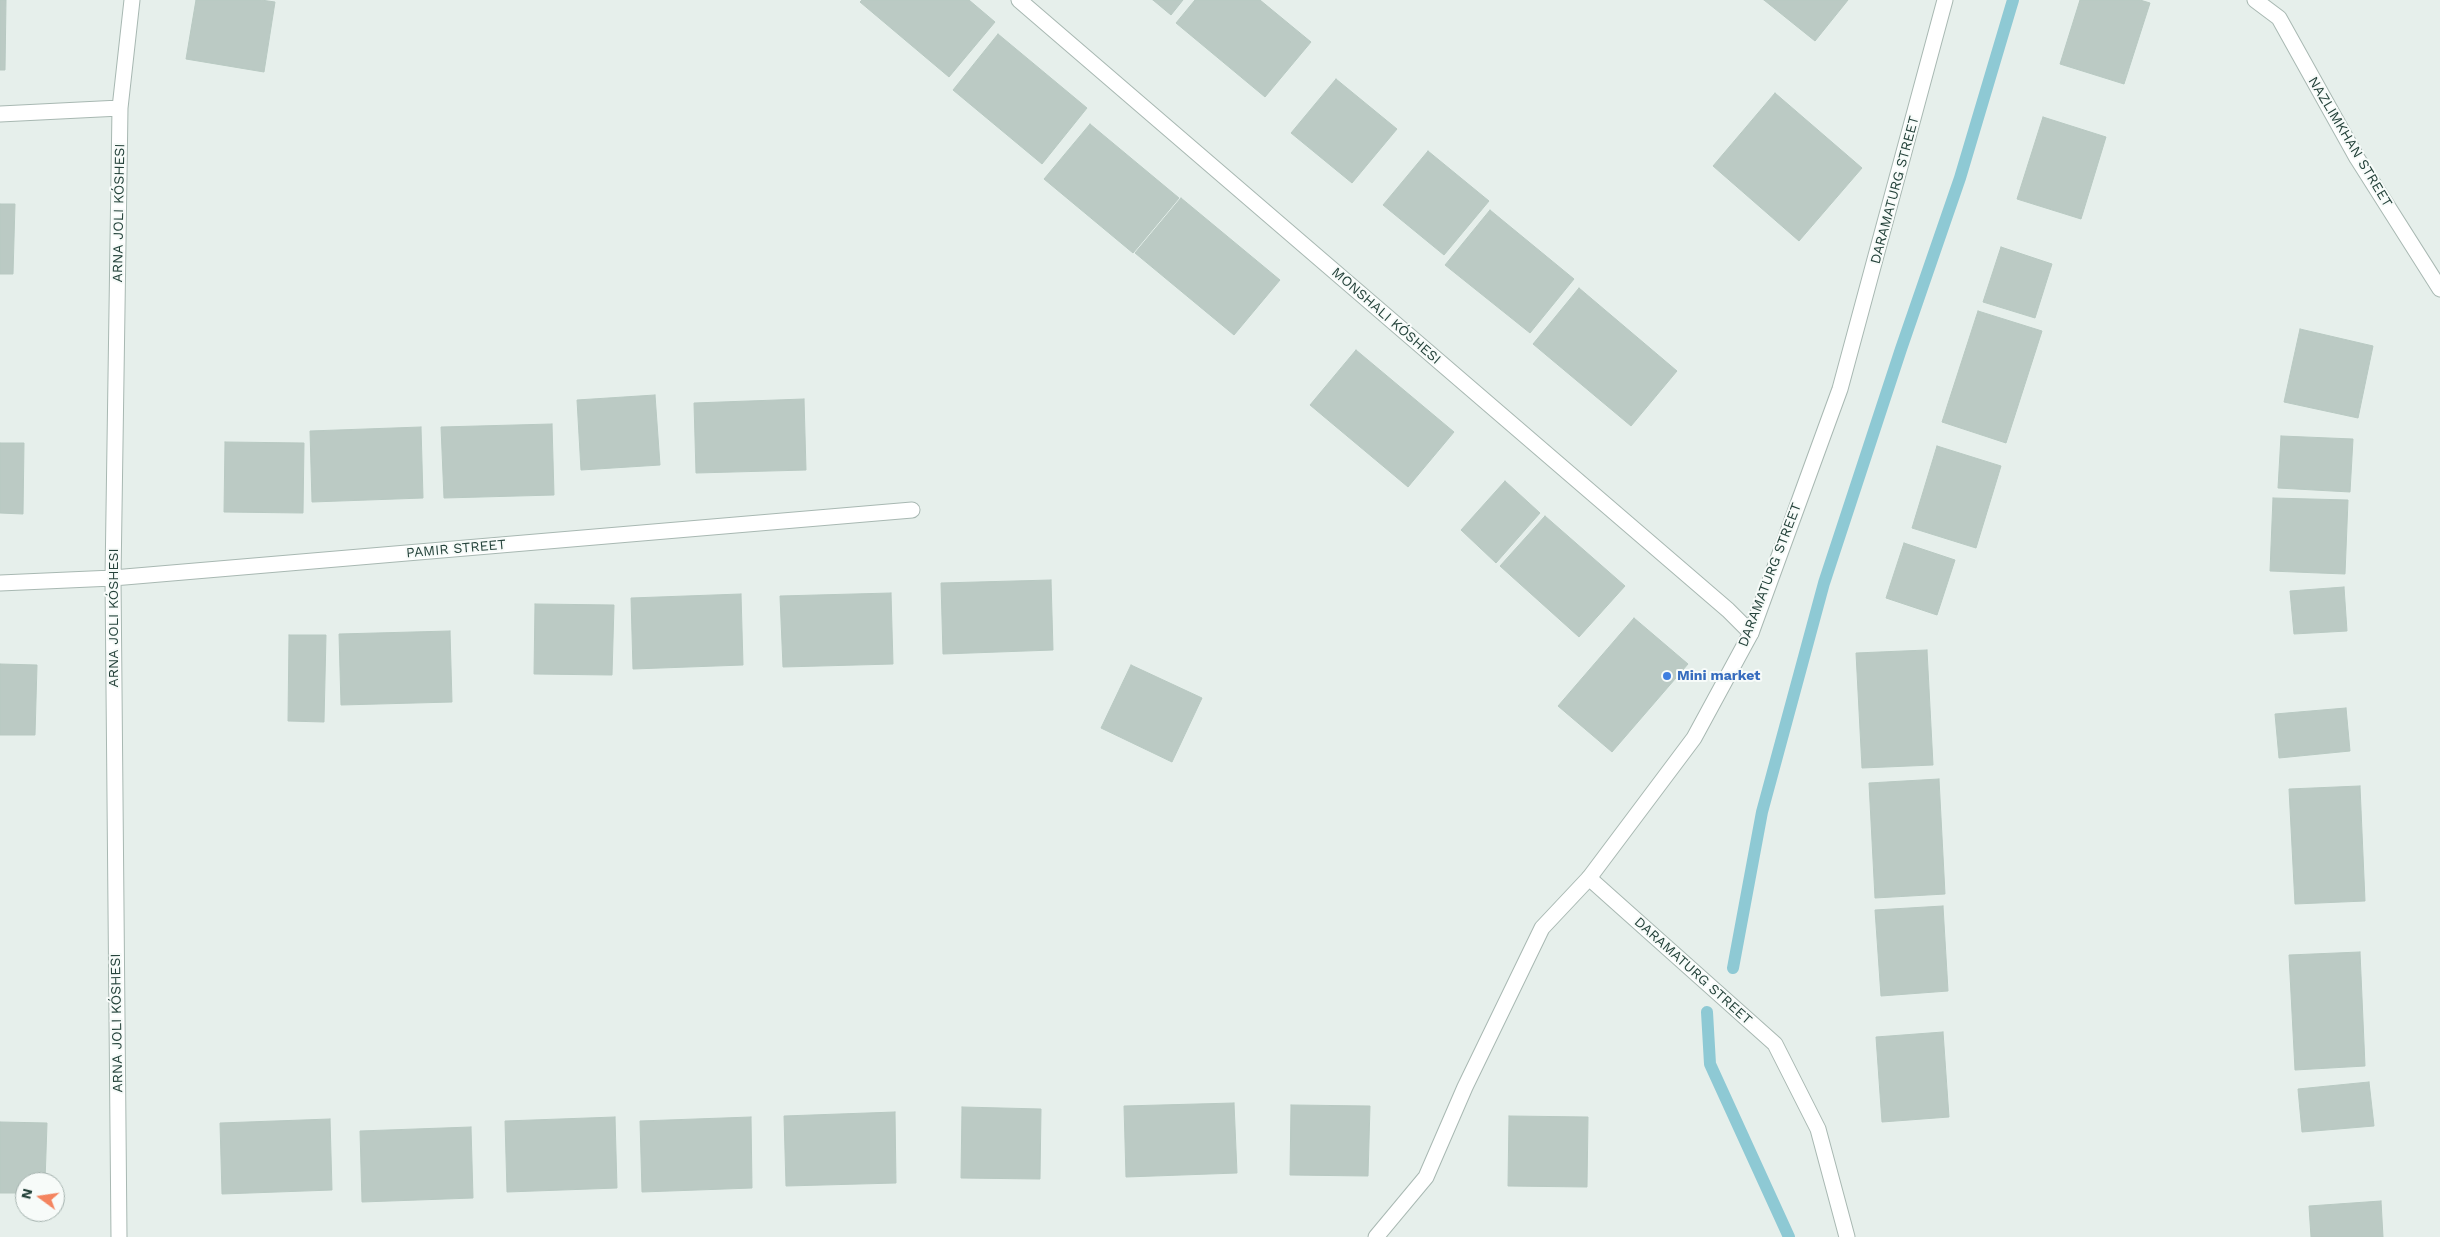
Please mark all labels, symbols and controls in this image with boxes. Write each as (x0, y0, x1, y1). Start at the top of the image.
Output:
street label: NAZLIMKHAN STREET (2304, 74, 2396, 210)
street label: DARAMATURG STREET (1867, 114, 1923, 266)
street label: ARNA JOLI KÓSHESI (109, 143, 129, 283)
street label: MONSHALI KÓSHESI (1328, 264, 1444, 368)
street label: DARAMATURG STREET (1735, 501, 1805, 649)
street label: PAMIR STREET (405, 536, 507, 562)
street label: ARNA JOLI KÓSHESI (106, 548, 122, 688)
place label: Mini market (1677, 668, 1760, 684)
marker: Mini market (1661, 670, 1673, 682)
street label: DARAMATURG STREET (1631, 914, 1755, 1028)
street label: ARNA JOLI KÓSHESI (107, 953, 127, 1093)
north arrow (15, 1172, 65, 1222)
text: N (17, 1187, 35, 1201)

